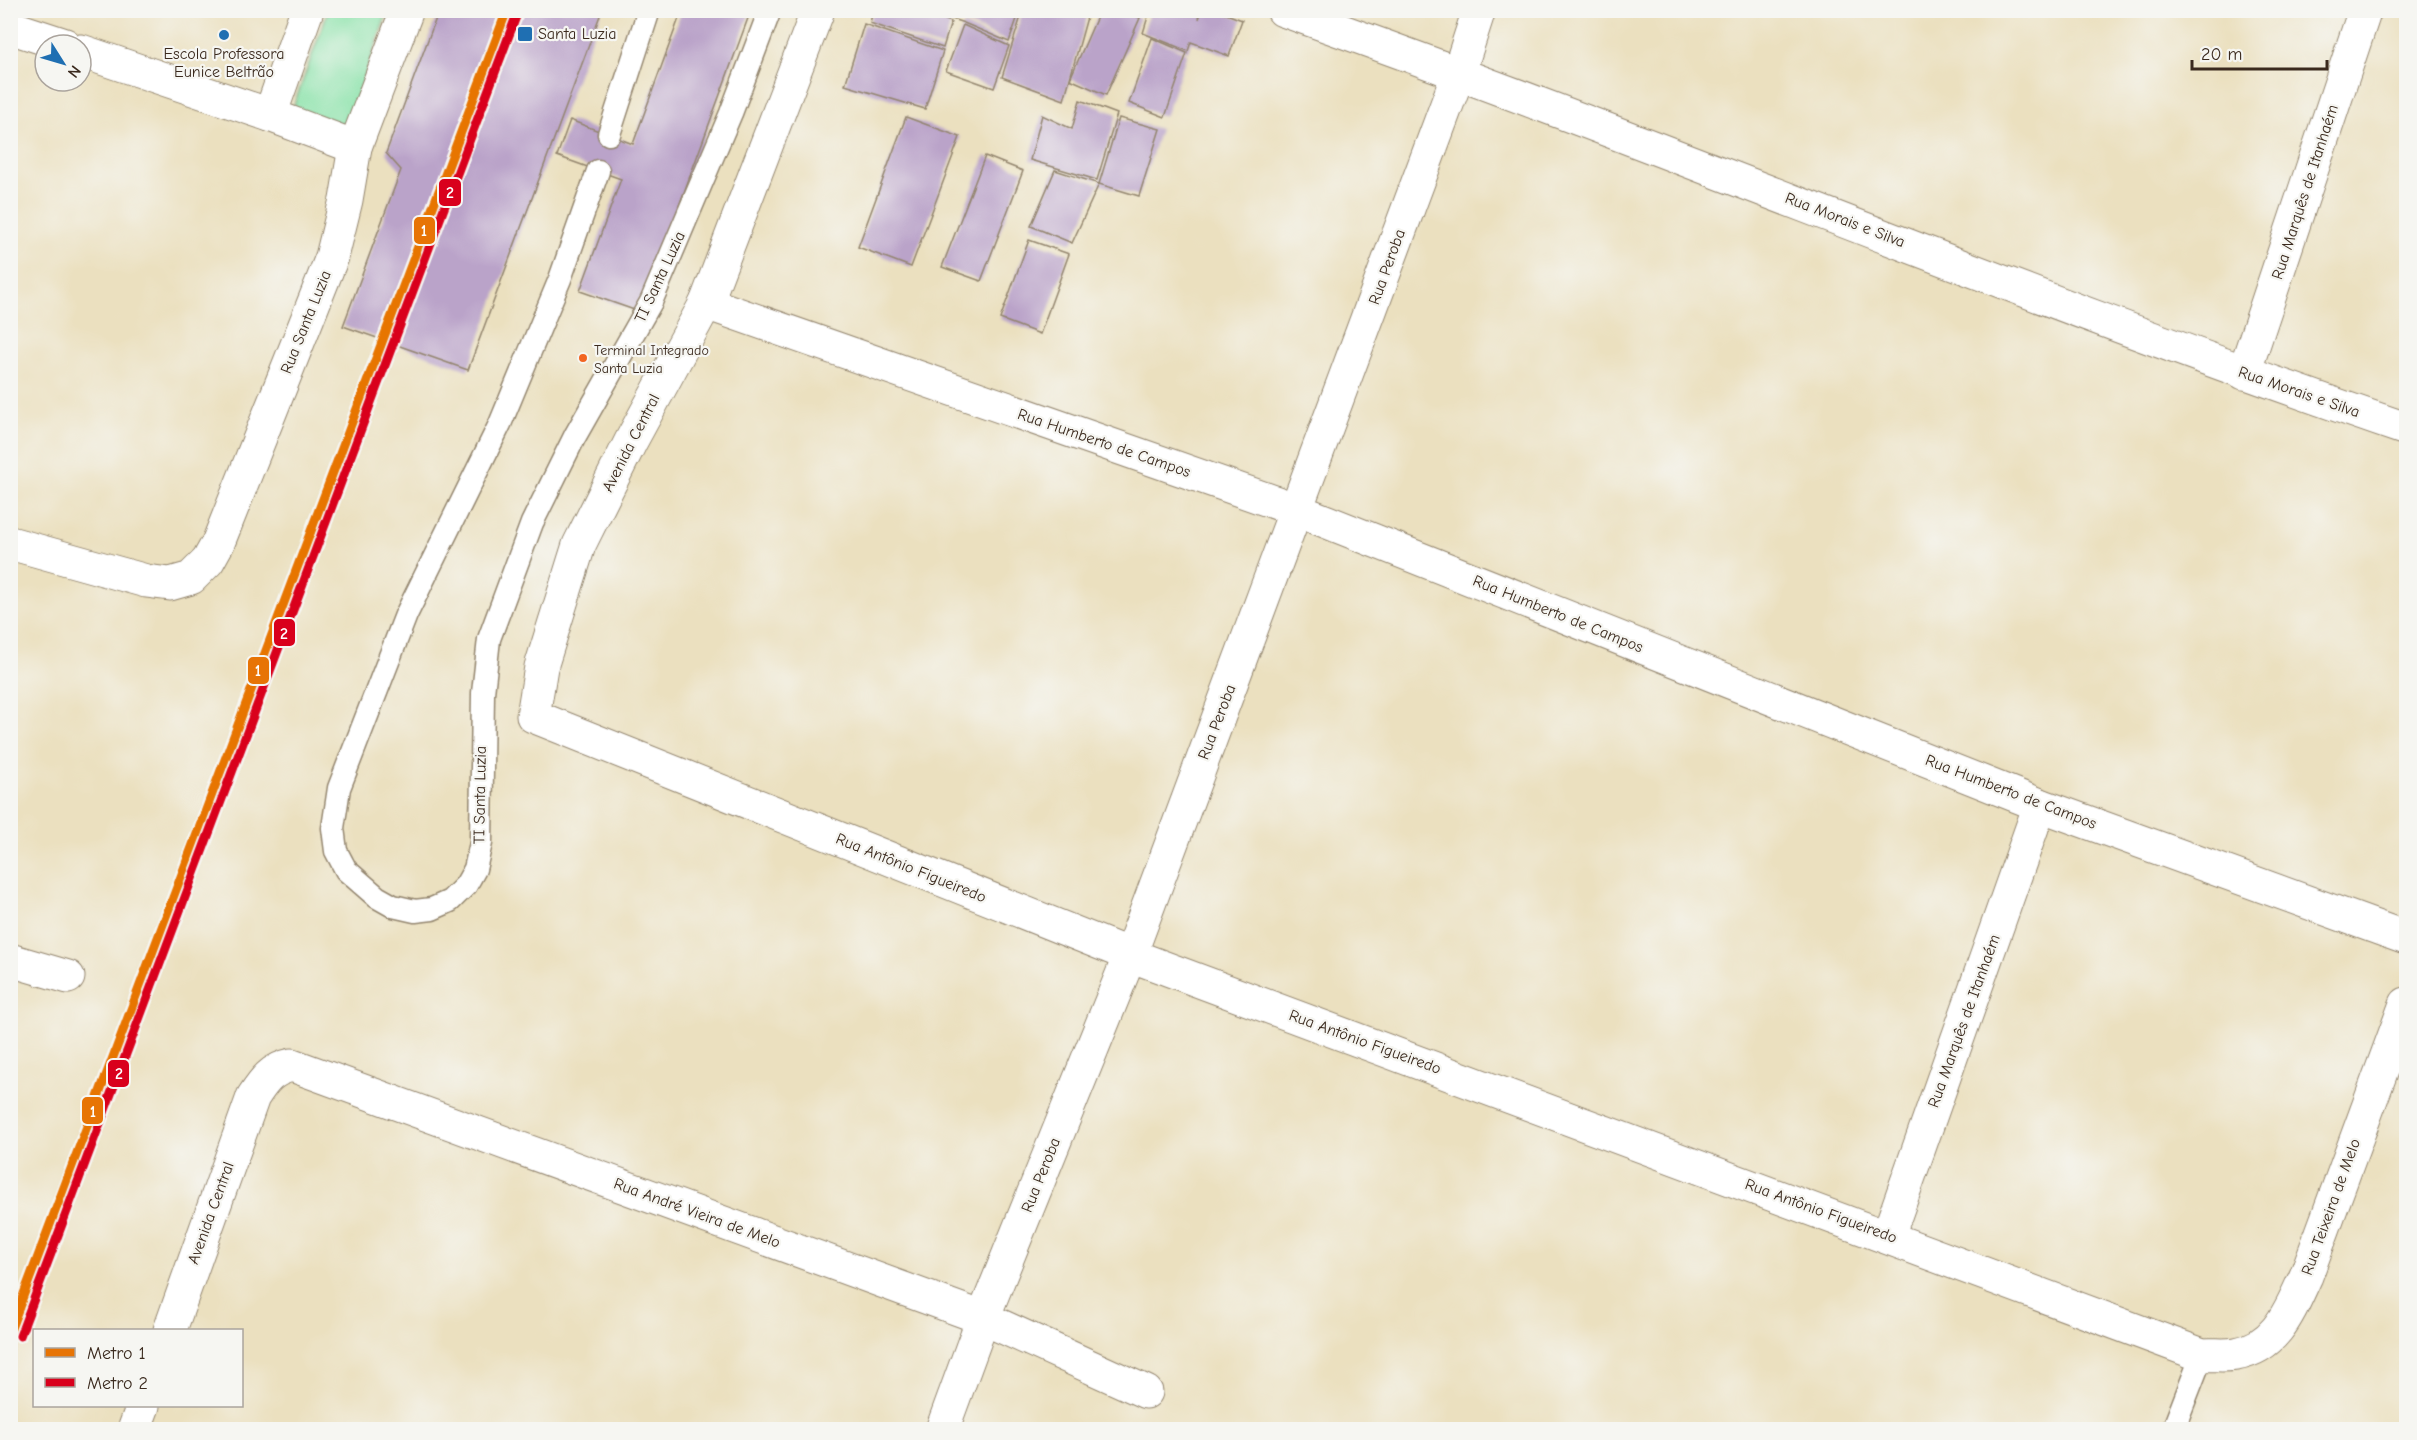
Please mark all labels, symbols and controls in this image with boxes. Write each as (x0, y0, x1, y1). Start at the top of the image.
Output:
marker: Santa Luzia (516, 25, 534, 43)
place label: Santa Luzia (538, 25, 616, 43)
marker: Escola Professora Eunice Beltrão (217, 28, 231, 42)
north arrow (33, 33, 93, 93)
scale bar (2192, 33, 2327, 71)
text: 20 m (2201, 44, 2242, 65)
place label: Escola Professora Eunice Beltrão (163, 45, 285, 81)
text: N (64, 62, 85, 81)
street label: Rua Marquês de Itanhaém (2268, 102, 2342, 282)
line badge: 2 (438, 178, 462, 207)
text: 2 (446, 184, 454, 202)
street label: Rua Morais e Silva (1782, 189, 1908, 251)
line badge: 1 (413, 216, 436, 245)
text: 1 (421, 222, 427, 240)
street label: Rua Peroba (1365, 227, 1409, 307)
street label: TI Santa Luzia (631, 229, 689, 325)
street label: Rua Santa Luzia (277, 268, 335, 376)
place label: Terminal Integrado Santa Luzia (594, 342, 709, 377)
marker: Terminal Integrado Santa Luzia (577, 352, 589, 364)
street label: Rua Morais e Silva (2236, 363, 2362, 421)
street label: Avenida Central (599, 391, 663, 495)
street label: Rua Humberto de Campos (1015, 405, 1193, 481)
street label: Rua Humberto de Campos (1470, 572, 1646, 657)
line badge: 2 (273, 618, 296, 647)
text: 2 (280, 625, 288, 643)
line badge: 1 (247, 656, 270, 685)
text: 1 (255, 662, 261, 680)
street label: Rua Peroba (1194, 682, 1240, 762)
street label: TI Santa Luzia (470, 746, 490, 844)
street label: Rua Humberto de Campos (1923, 751, 2099, 833)
street label: Rua Antônio Figueiredo (833, 830, 989, 906)
street label: Rua Marquês de Itanhaém (1924, 932, 2004, 1110)
street label: Rua Antônio Figueiredo (1287, 1006, 1443, 1078)
line badge: 2 (107, 1059, 130, 1088)
text: 2 (115, 1065, 123, 1083)
line badge: 1 (81, 1096, 104, 1125)
text: 1 (90, 1103, 96, 1121)
street label: Rua Peroba (1018, 1135, 1064, 1215)
street label: Rua Teixeira de Melo (2298, 1136, 2364, 1278)
street label: Avenida Central (184, 1160, 238, 1266)
street label: Rua André Vieira de Melo (611, 1174, 783, 1252)
street label: Rua Antônio Figueiredo (1743, 1175, 1899, 1247)
legend (33, 1329, 243, 1407)
text: Metro 1 (87, 1343, 146, 1364)
text: Metro 2 (87, 1373, 148, 1394)

